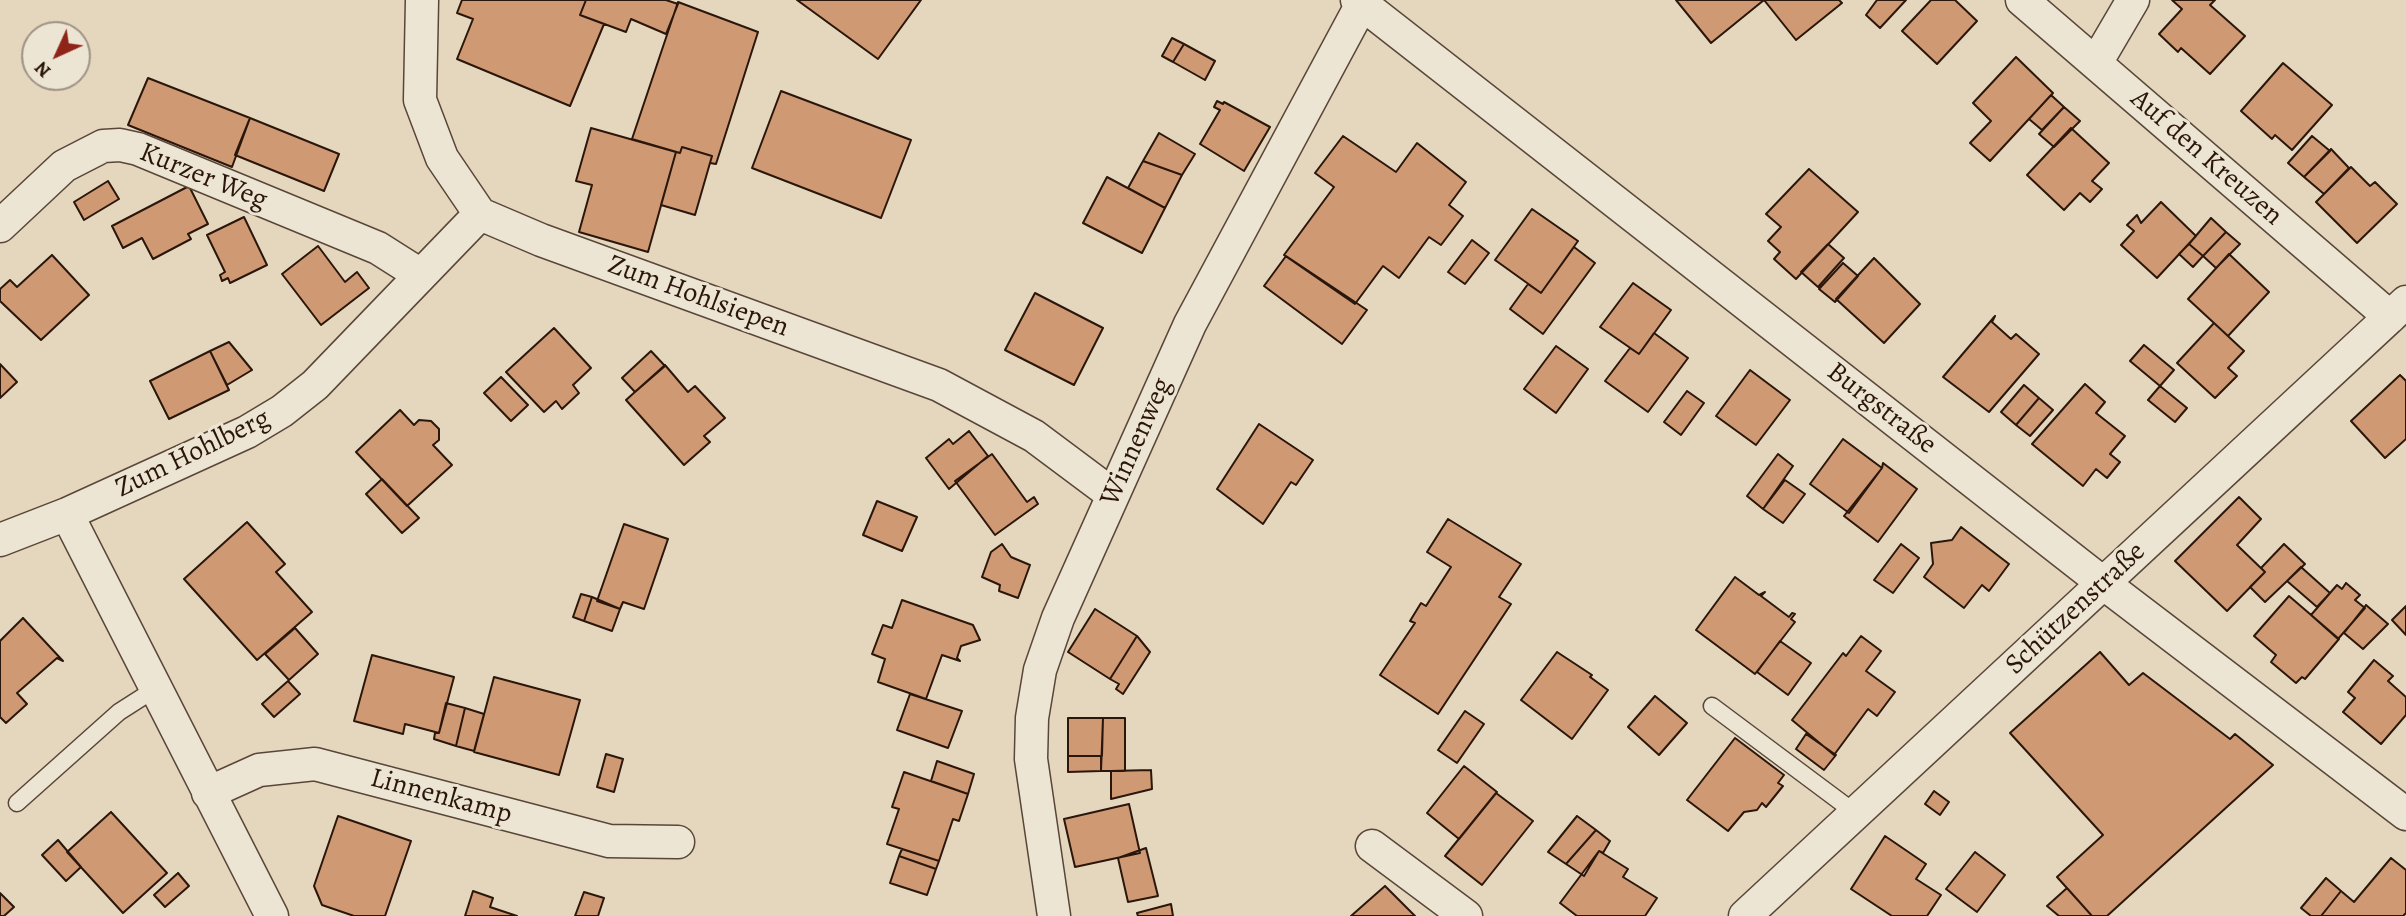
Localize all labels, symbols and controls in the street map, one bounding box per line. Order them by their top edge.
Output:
north arrow [21,21,91,91]
text: N [28,55,57,84]
street label: Auf den Kreuzen [2123,83,2289,233]
street label: Kurzer Weg [134,136,272,218]
street label: Zum Hohlsiepen [603,249,793,345]
street label: Burgstraße [1820,356,1942,462]
street label: Winnenweg [1094,373,1180,511]
street label: Zum Hohlberg [110,402,276,506]
street label: Schützenstraße [1999,536,2153,682]
street label: Linnenkamp [367,762,515,832]

